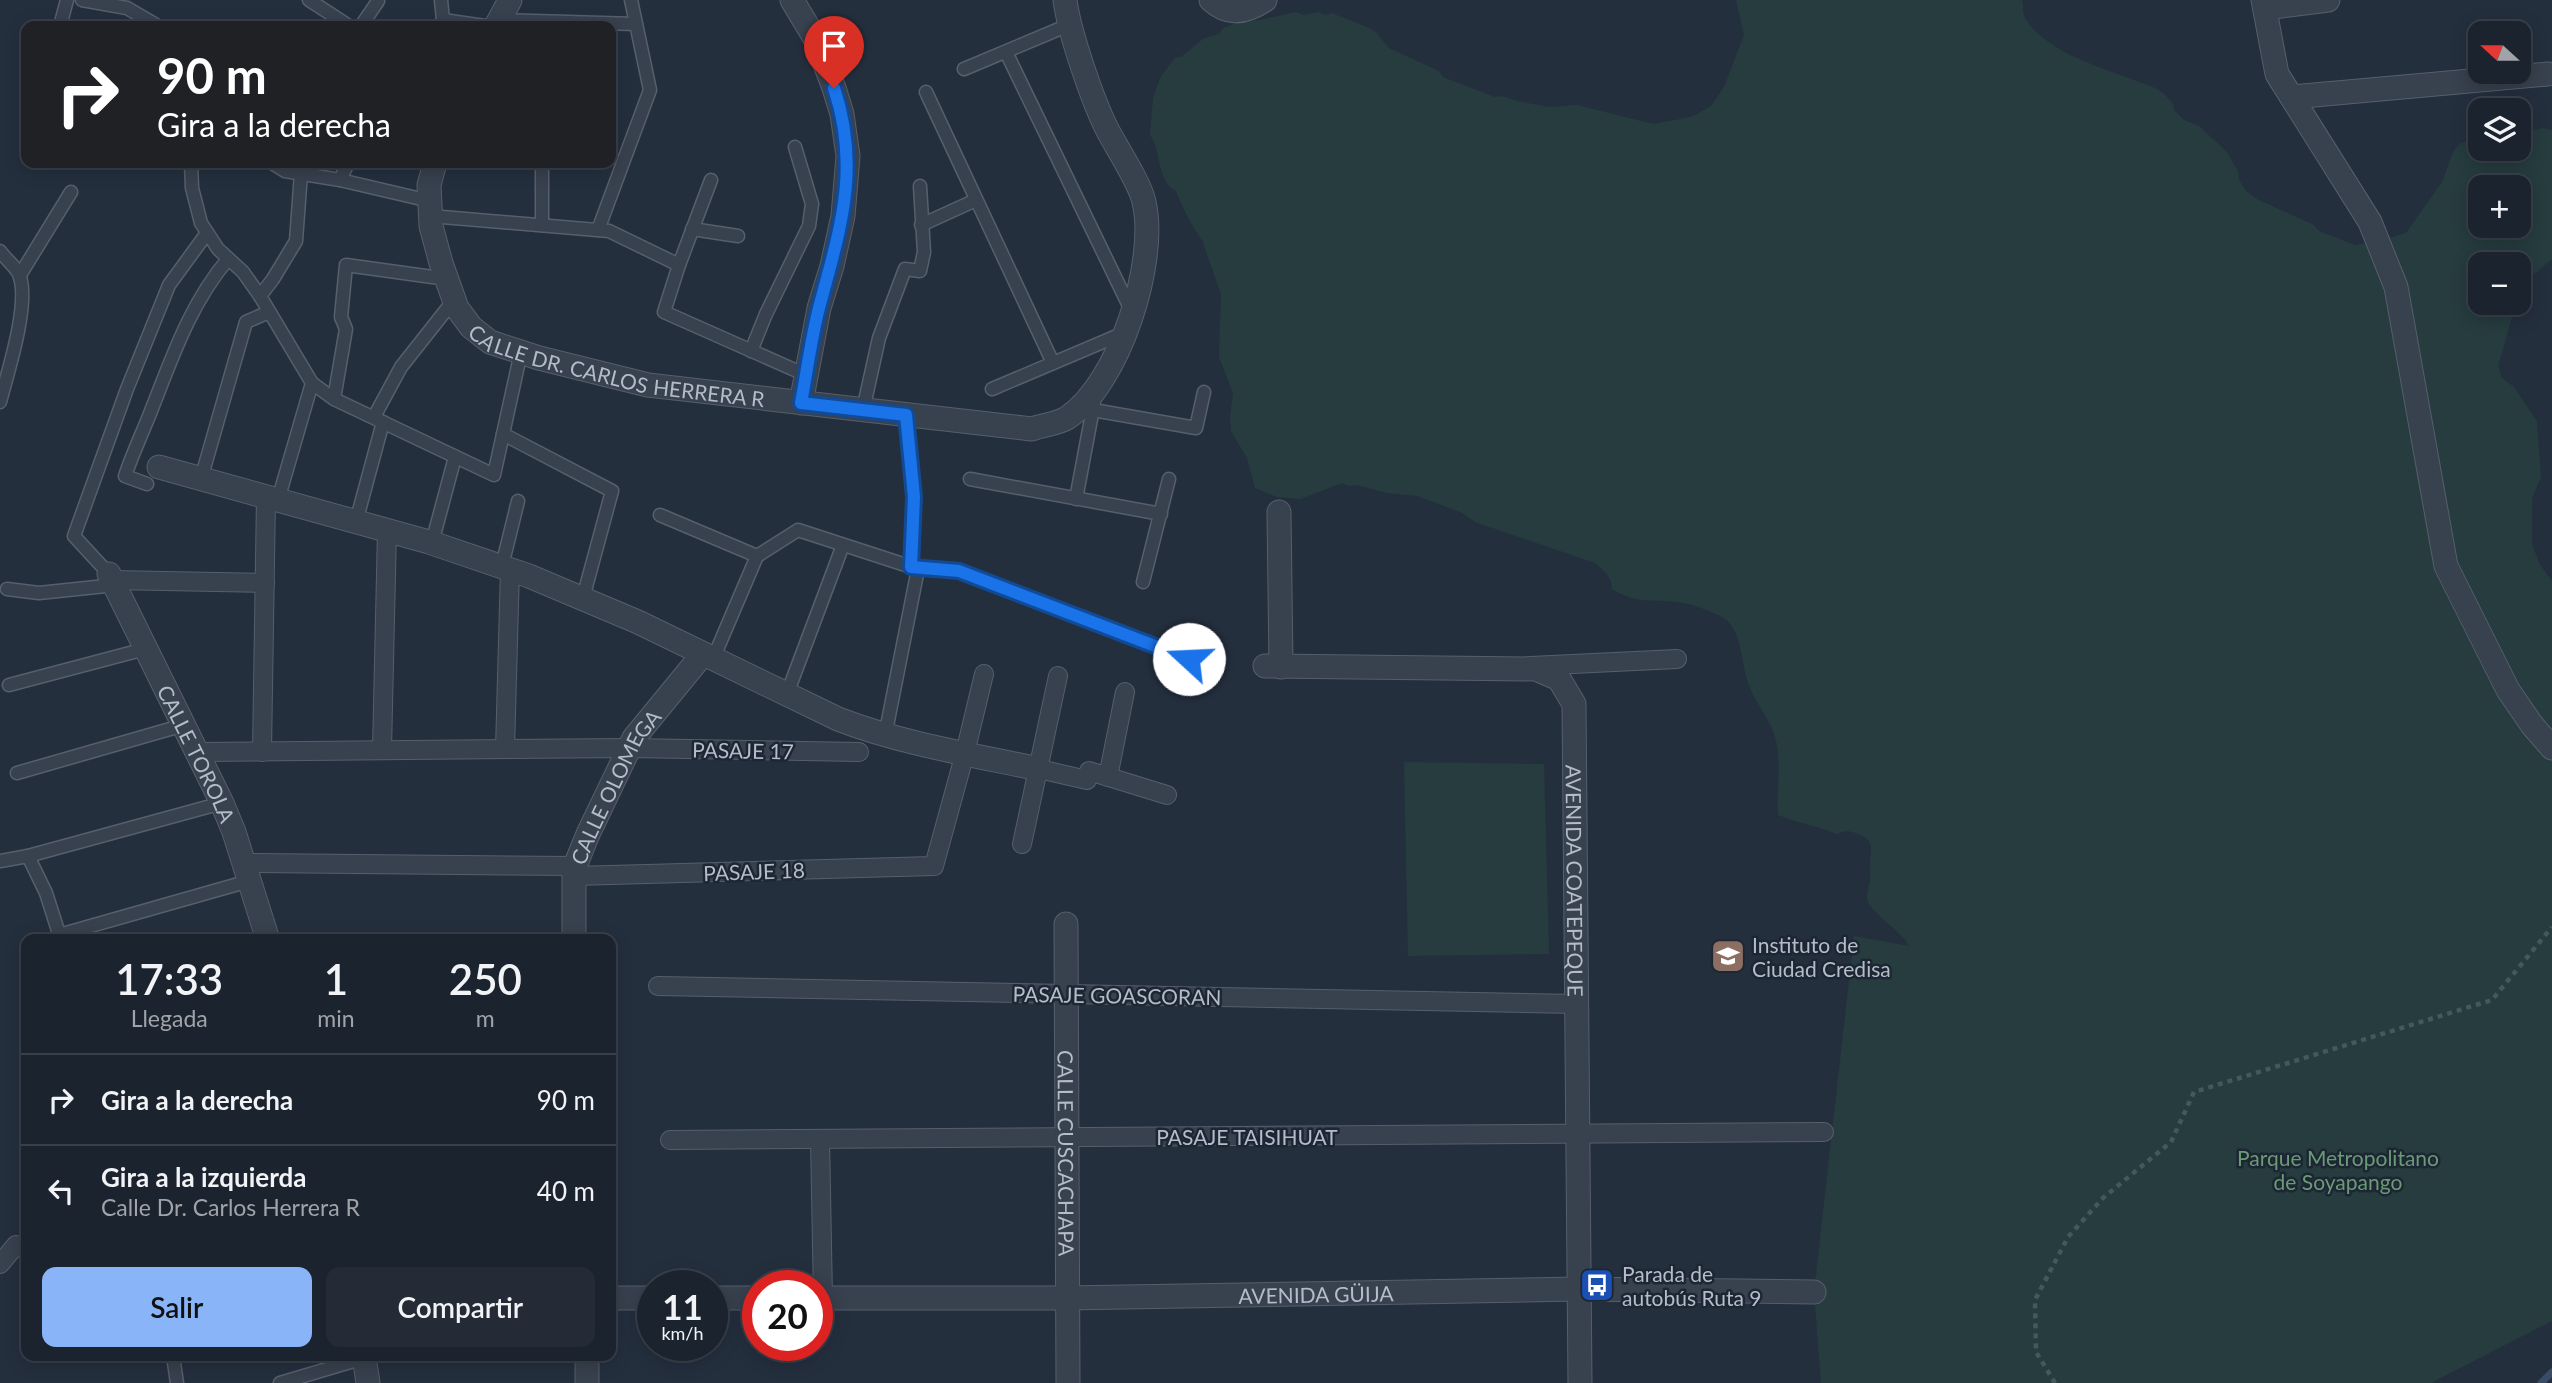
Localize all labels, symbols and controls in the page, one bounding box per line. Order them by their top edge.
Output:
pin [804,16,864,88]
north arrow [2468,21,2530,84]
map controls [2468,21,2531,315]
icon: arrive [815,27,853,65]
text: 90 m [157,46,267,104]
icon: right [42,49,133,140]
button: layers [2468,98,2531,161]
text: Gira a la derecha [157,105,391,144]
button: + [2468,175,2531,238]
button: − [2468,252,2531,315]
street label: CALLE DR. CARLOS HERRERA R [464,318,767,411]
position arrow [1152,622,1226,696]
street label: CALLE TOROLA [153,681,241,827]
street label: CALLE OLOMEGA [565,703,666,868]
street label: PASAJE 17 [692,737,794,763]
street label: AVENIDA COATEPEQUE [1562,765,1589,997]
street label: PASAJE 18 [703,857,805,885]
place label: Instituto de Ciudad Credisa [1752,932,1891,981]
school or university icon: Instituto de Ciudad Credisa [1709,937,1747,975]
text: 17:33 [115,954,223,1004]
text: 1 [324,954,348,1004]
text: 250 [449,954,522,1004]
street label: PASAJE GOASCORAN [1012,981,1222,1009]
text: Llegada [131,1004,208,1032]
text: min [317,1004,355,1032]
text: m [476,1004,495,1032]
street label: CALLE CUSCACHAPA [1054,1050,1080,1257]
icon: right [42,1081,80,1119]
text: Gira a la derecha [101,1084,293,1116]
text: 90 m [537,1084,595,1116]
street label: PASAJE TAISIHUAT [1156,1124,1338,1149]
park label: Parque Metropolitano de Soyapango [2237,1145,2439,1194]
text: Gira a la izquierda [101,1161,307,1193]
icon: left [42,1172,80,1210]
text: 40 m [537,1175,595,1207]
text: Calle Dr. Carlos Herrera R [101,1193,360,1221]
place label: Parada de autobús Ruta 9 [1622,1261,1761,1310]
bus stop icon: Parada de autobús Ruta 9 [1578,1266,1616,1304]
button: Salir [42,1267,312,1347]
button: Compartir [326,1267,595,1347]
speed limit sign: 20 [742,1270,833,1361]
street label: AVENIDA GÜIJA [1238,1280,1395,1307]
text: 11 [662,1285,703,1327]
text: km/h [661,1322,704,1344]

